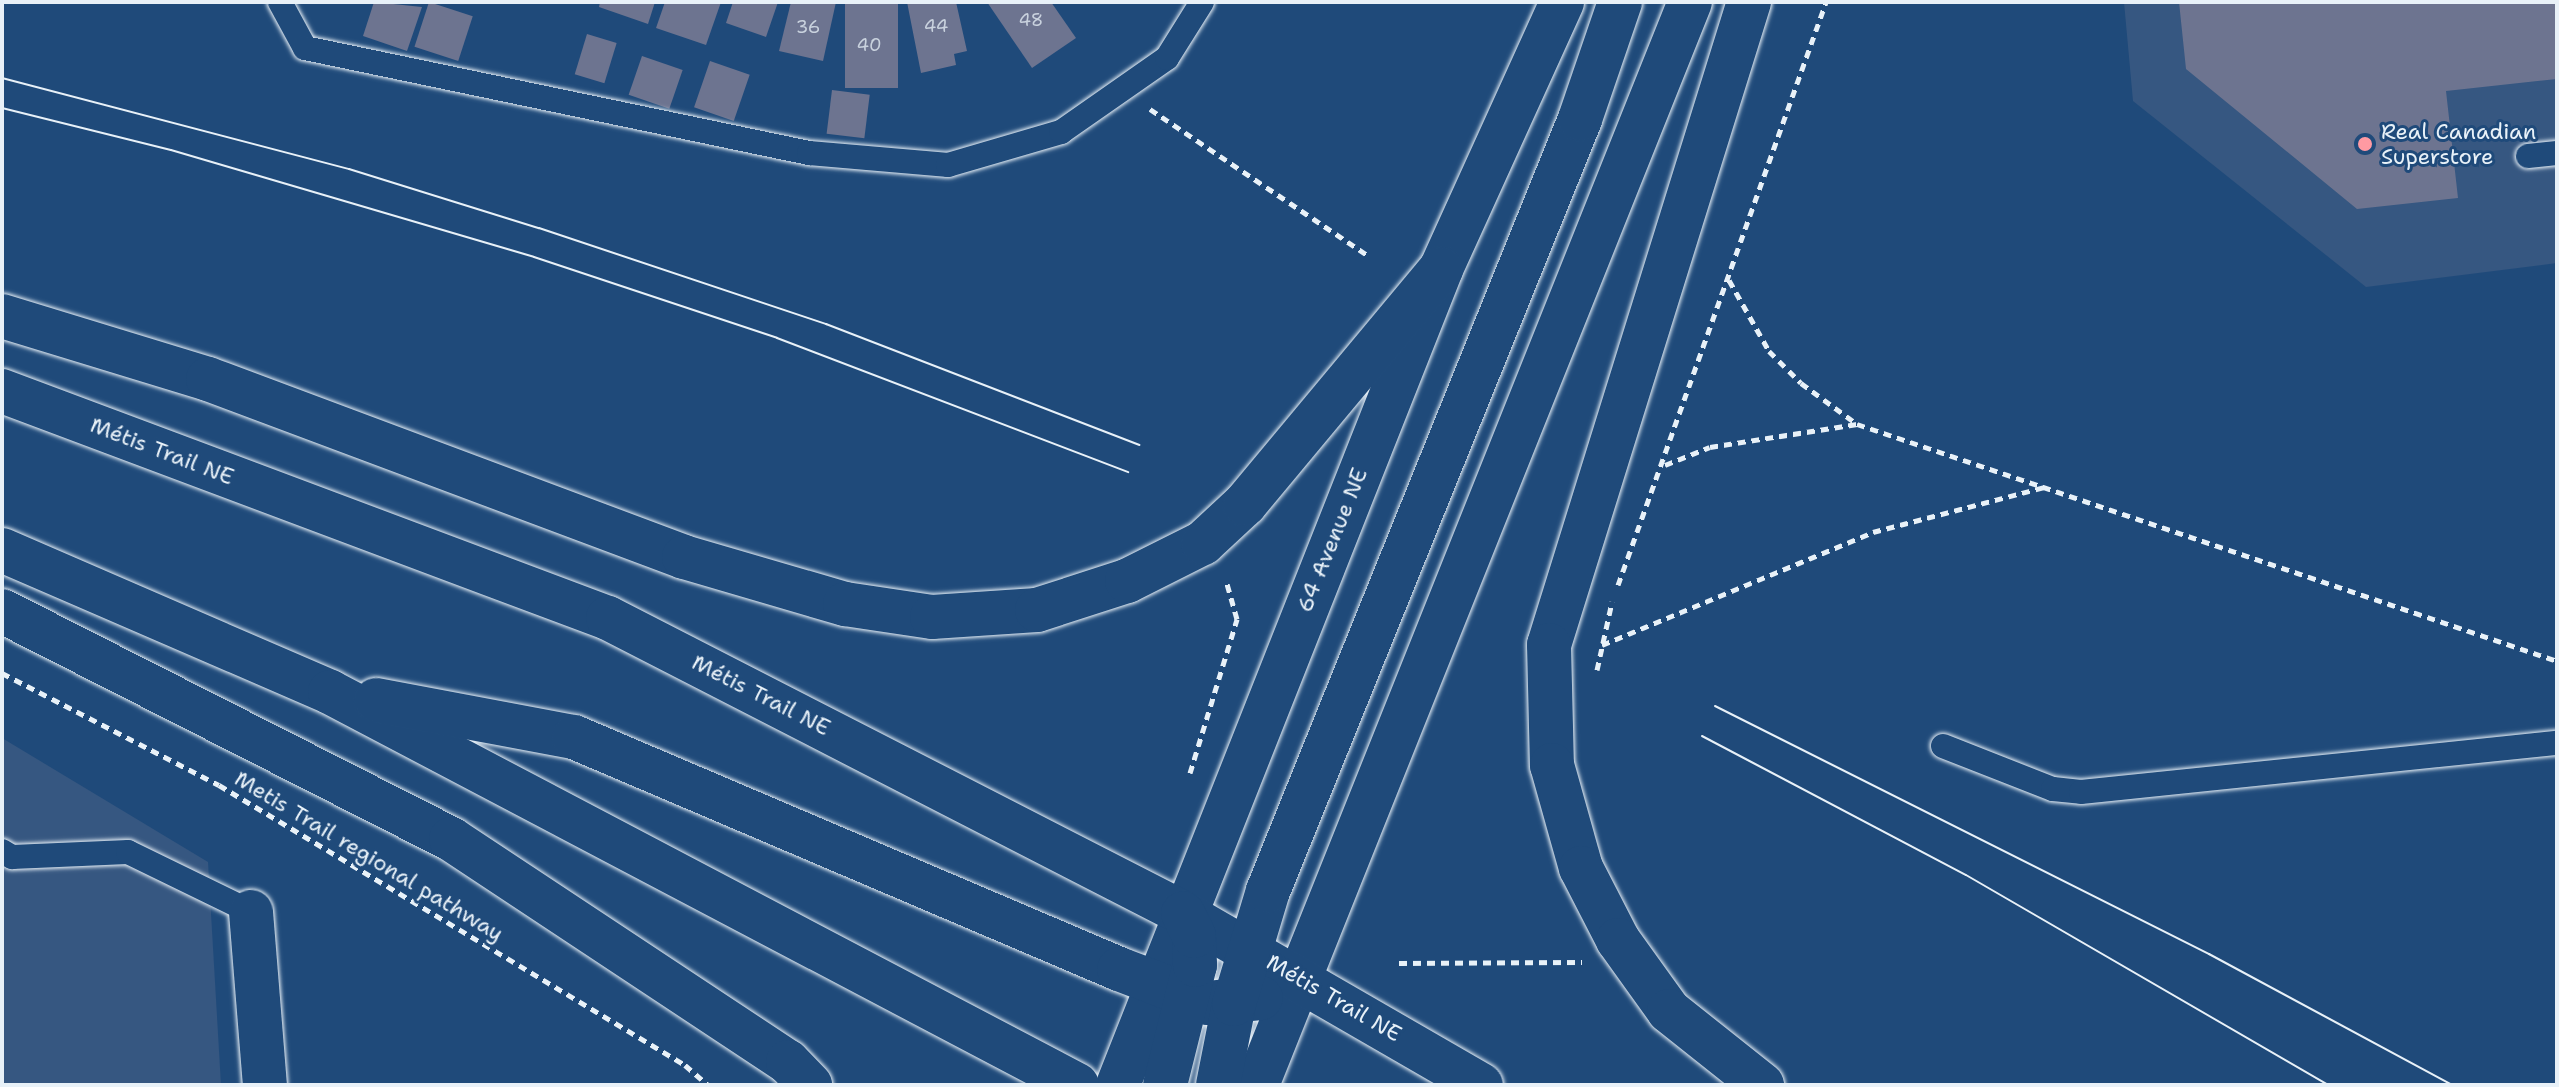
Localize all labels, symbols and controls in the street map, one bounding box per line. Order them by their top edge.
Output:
house number: 48 [1019,9,1043,31]
house number: 44 [924,15,948,37]
house number: 36 [796,16,820,38]
house number: 40 [856,34,882,56]
place label: Real Canadian Superstore [2381,118,2536,170]
marker: Real Canadian Superstore [2356,135,2374,153]
street label: Métis Trail NE [87,412,237,490]
street label: 64 Avenue NE [1291,464,1373,616]
street label: Métis Trail NE [688,649,834,741]
street label: Metis Trail regional pathway [230,765,508,947]
street label: Métis Trail NE [1262,949,1406,1047]

